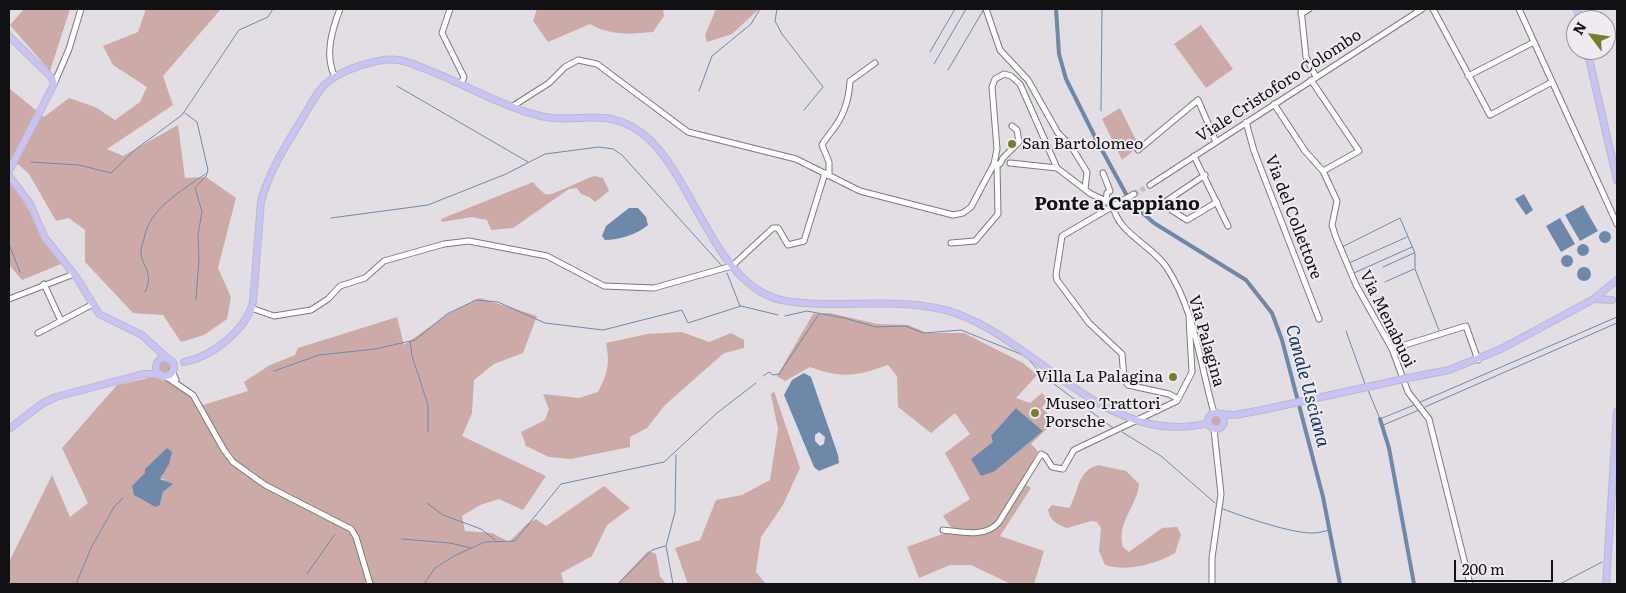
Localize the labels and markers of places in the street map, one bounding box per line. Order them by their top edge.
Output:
place label: San Bartolomeo [1022,134,1143,154]
marker: San Bartolomeo [1006,138,1018,150]
place label: Villa La Palagina [1036,367,1163,387]
marker: Villa La Palagina [1167,371,1179,383]
place label: Museo Trattori Porsche [1045,394,1161,432]
marker: Museo Trattori Porsche [1029,407,1041,419]

